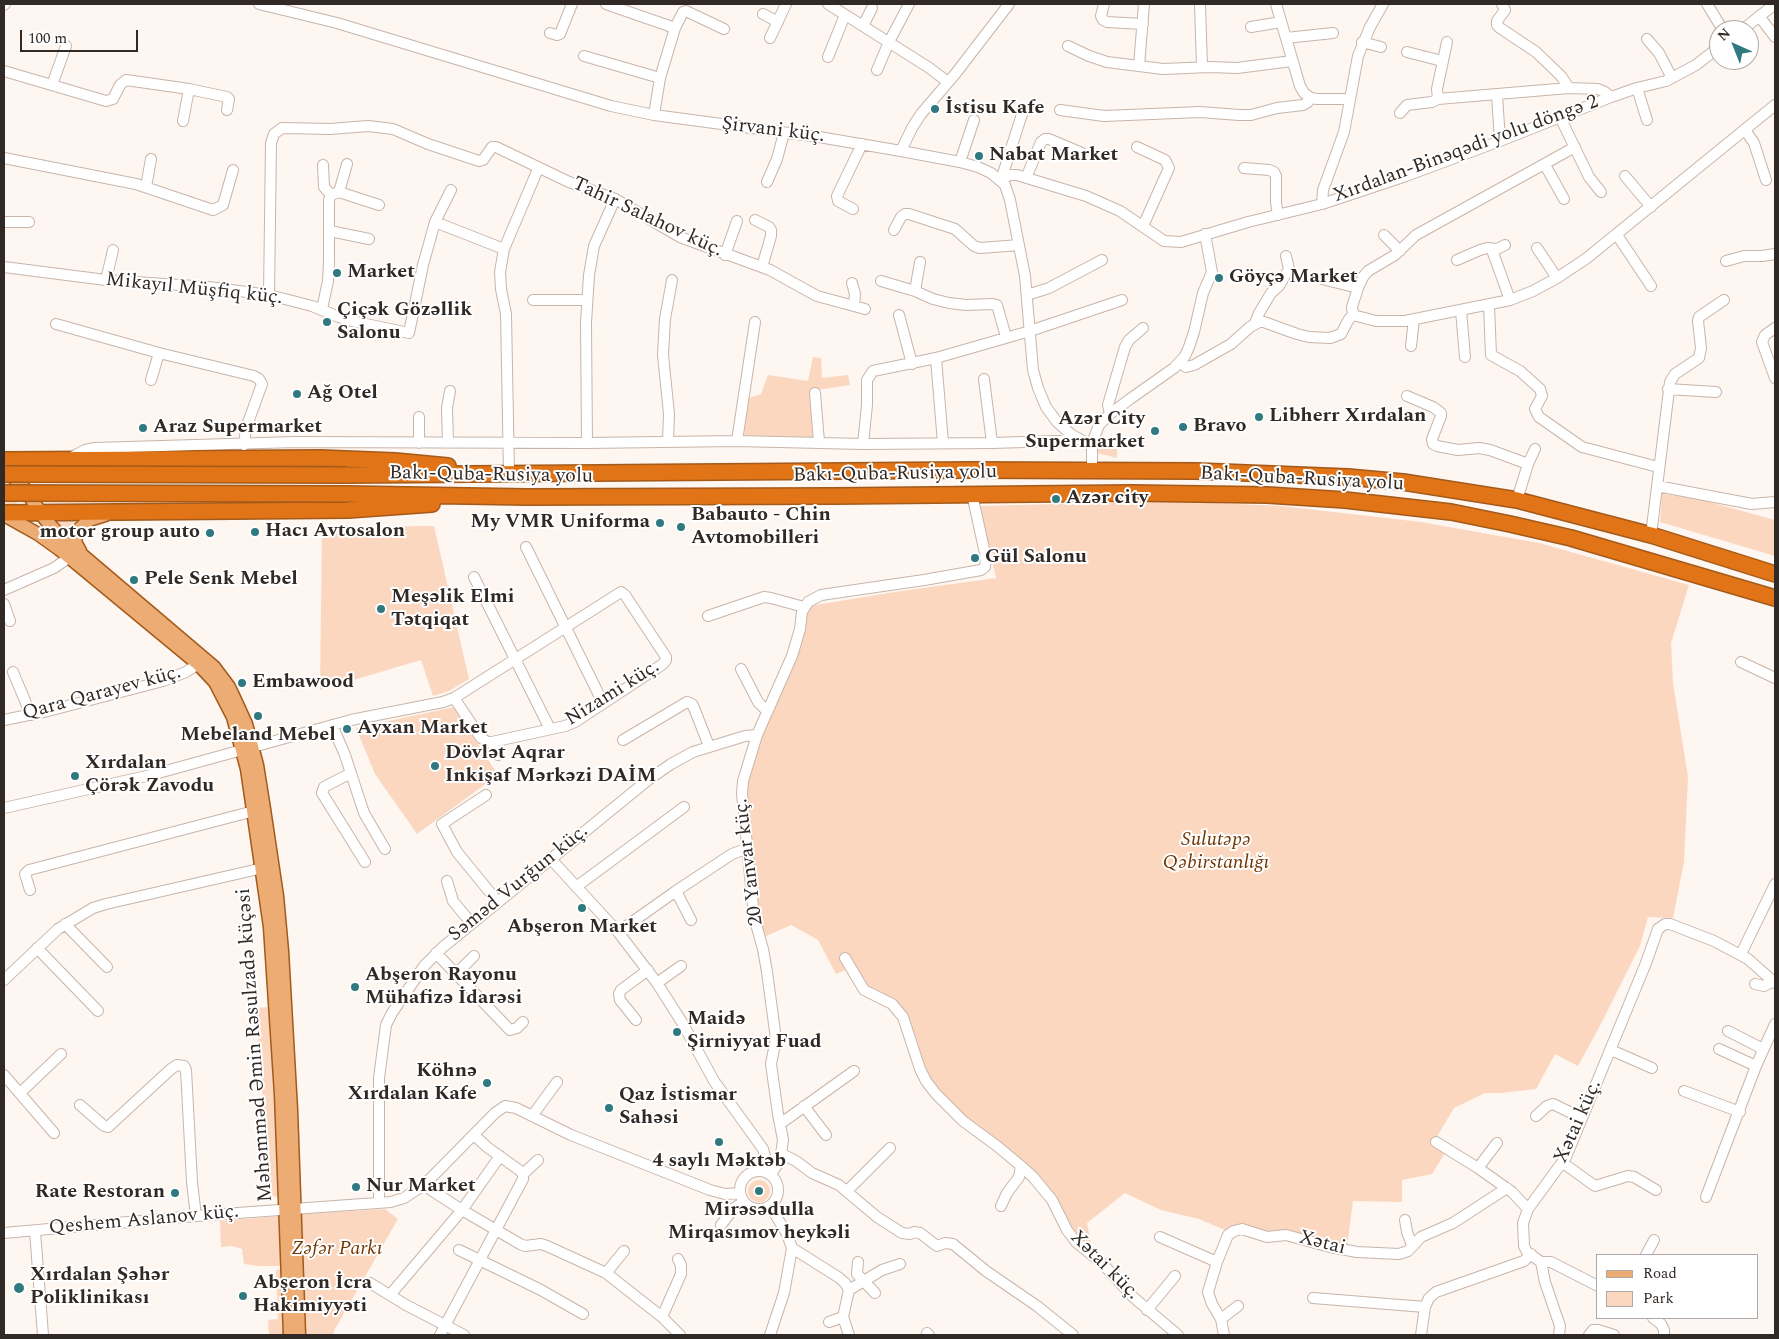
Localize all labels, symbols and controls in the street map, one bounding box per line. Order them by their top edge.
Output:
scale bar [22,20,140,52]
north arrow [1709,20,1759,70]
text: N [1713,23,1735,46]
text: 100 m [28,27,67,50]
street label: Xırdalan-Binəqədi yolu döngə 2 [1330,91,1602,209]
place label: İstisu Kafe [945,97,1044,121]
marker: İstisu Kafe [929,103,941,115]
street label: Şirvani küç. [720,113,826,149]
place label: Nabat Market [989,144,1118,168]
marker: Nabat Market [973,150,985,162]
street label: Tahir Salahov küç. [568,173,726,263]
place label: Market [347,261,415,285]
place label: Göyçə Market [1229,266,1358,290]
marker: Market [331,267,343,279]
street label: Mikayıl Müşfiq küç. [104,269,284,311]
marker: Göyçə Market [1213,272,1225,284]
place label: Çiçək Gözəllik Salonu [337,299,472,346]
marker: Çiçək Gözəllik Salonu [321,316,333,328]
place label: Ağ Otel [307,382,378,406]
marker: Ağ Otel [291,388,303,400]
place label: Libherr Xırdalan [1269,405,1426,429]
place label: Azər City Supermarket [1025,408,1145,455]
marker: Libherr Xırdalan [1253,411,1265,423]
place label: Bravo [1193,415,1246,439]
place label: Araz Supermarket [153,416,322,440]
marker: Bravo [1177,421,1189,433]
marker: Araz Supermarket [137,422,149,434]
marker: Azər City Supermarket [1149,425,1161,437]
street label: Bakı-Quba-Rusiya yolu [793,461,997,489]
street label: Bakı-Quba-Rusiya yolu [389,462,593,490]
street label: Bakı-Quba-Rusiya yolu [1199,463,1405,497]
place label: Azər city [1066,487,1148,511]
marker: Azər city [1050,493,1062,505]
place label: Babauto - Chin Avtomobilleri [691,504,831,551]
place label: My VMR Uniforma [470,511,650,535]
marker: My VMR Uniforma [654,517,666,529]
place label: Hacı Avtosalon [265,520,405,544]
place label: motor group auto [40,521,200,545]
marker: Babauto - Chin Avtomobilleri [675,521,687,533]
marker: Hacı Avtosalon [249,526,261,538]
marker: motor group auto [204,527,216,539]
place label: Gül Salonu [985,546,1087,570]
marker: Gül Salonu [969,552,981,564]
place label: Pele Senk Mebel [144,568,298,592]
marker: Pele Senk Mebel [128,574,140,586]
place label: Meşəlik Elmi Tətqiqat [391,586,514,633]
marker: Meşəlik Elmi Tətqiqat [375,603,387,615]
street label: Nizami küç. [561,656,665,732]
street label: Qara Qarayev küç. [20,661,184,727]
place label: Embawood [252,671,354,695]
marker: Embawood [236,677,248,689]
marker: Mebeland Mebel [252,710,264,722]
place label: Ayxan Market [357,717,488,741]
marker: Ayxan Market [341,723,353,735]
place label: Mebeland Mebel [180,724,336,748]
place label: Dövlət Aqrar Inkişaf Mərkəzi DAİM [445,742,656,789]
place label: Xırdalan Çörək Zavodu [85,752,214,799]
marker: Dövlət Aqrar Inkişaf Mərkəzi DAİM [429,760,441,772]
marker: Xırdalan Çörək Zavodu [69,770,81,782]
street label: 20 Yanvar küç. [730,797,770,927]
street label: Səməd Vurğun küç. [444,820,594,948]
park label: Sulutəpə Qəbirstanlığı [1163,829,1269,876]
street label: Məhəmməd Əmin Rəsulzadə küçəsi [233,887,279,1203]
marker: Abşeron Market [576,902,588,914]
place label: Abşeron Market [507,916,657,940]
place label: Abşeron Rayonu Mühafizə İdarəsi [365,964,522,1011]
marker: Abşeron Rayonu Mühafizə İdarəsi [349,981,361,993]
place label: Maidə Şirniyyat Fuad [687,1008,822,1055]
marker: Maidə Şirniyyat Fuad [671,1026,683,1038]
place label: Köhnə Xırdalan Kafe [348,1060,477,1107]
marker: Köhnə Xırdalan Kafe [481,1077,493,1089]
street label: Xətai küç. [1550,1077,1608,1167]
place label: Qaz İstismar Sahəsi [619,1084,737,1131]
marker: Qaz İstismar Sahəsi [603,1102,615,1114]
marker: 4 saylı Məktəb [713,1136,725,1148]
place label: 4 saylı Məktəb [652,1150,786,1174]
place label: Nur Market [366,1175,476,1199]
place label: Rate Restoran [35,1181,165,1205]
marker: Nur Market [350,1181,362,1193]
marker: Mirəsədulla Mirqasımov heykəli [753,1185,765,1197]
marker: Rate Restoran [169,1187,181,1199]
place label: Mirəsədulla Mirqasımov heykəli [668,1199,850,1246]
street label: Qeshem Aslanov küç. [48,1201,240,1241]
street label: Xətai küç. [1064,1226,1144,1306]
street label: Xətai [1296,1227,1348,1261]
park label: Zəfər Parkı [292,1238,382,1262]
legend [1596,1254,1759,1319]
text: Road [1643,1262,1677,1285]
place label: Xırdalan Şəhər Poliklinikası [30,1264,169,1311]
place label: Abşeron İcra Hakimiyyəti [253,1272,372,1319]
marker: Xırdalan Şəhər Poliklinikası [12,1281,26,1295]
text: Park [1643,1287,1674,1310]
marker: Abşeron İcra Hakimiyyəti [237,1290,249,1302]

